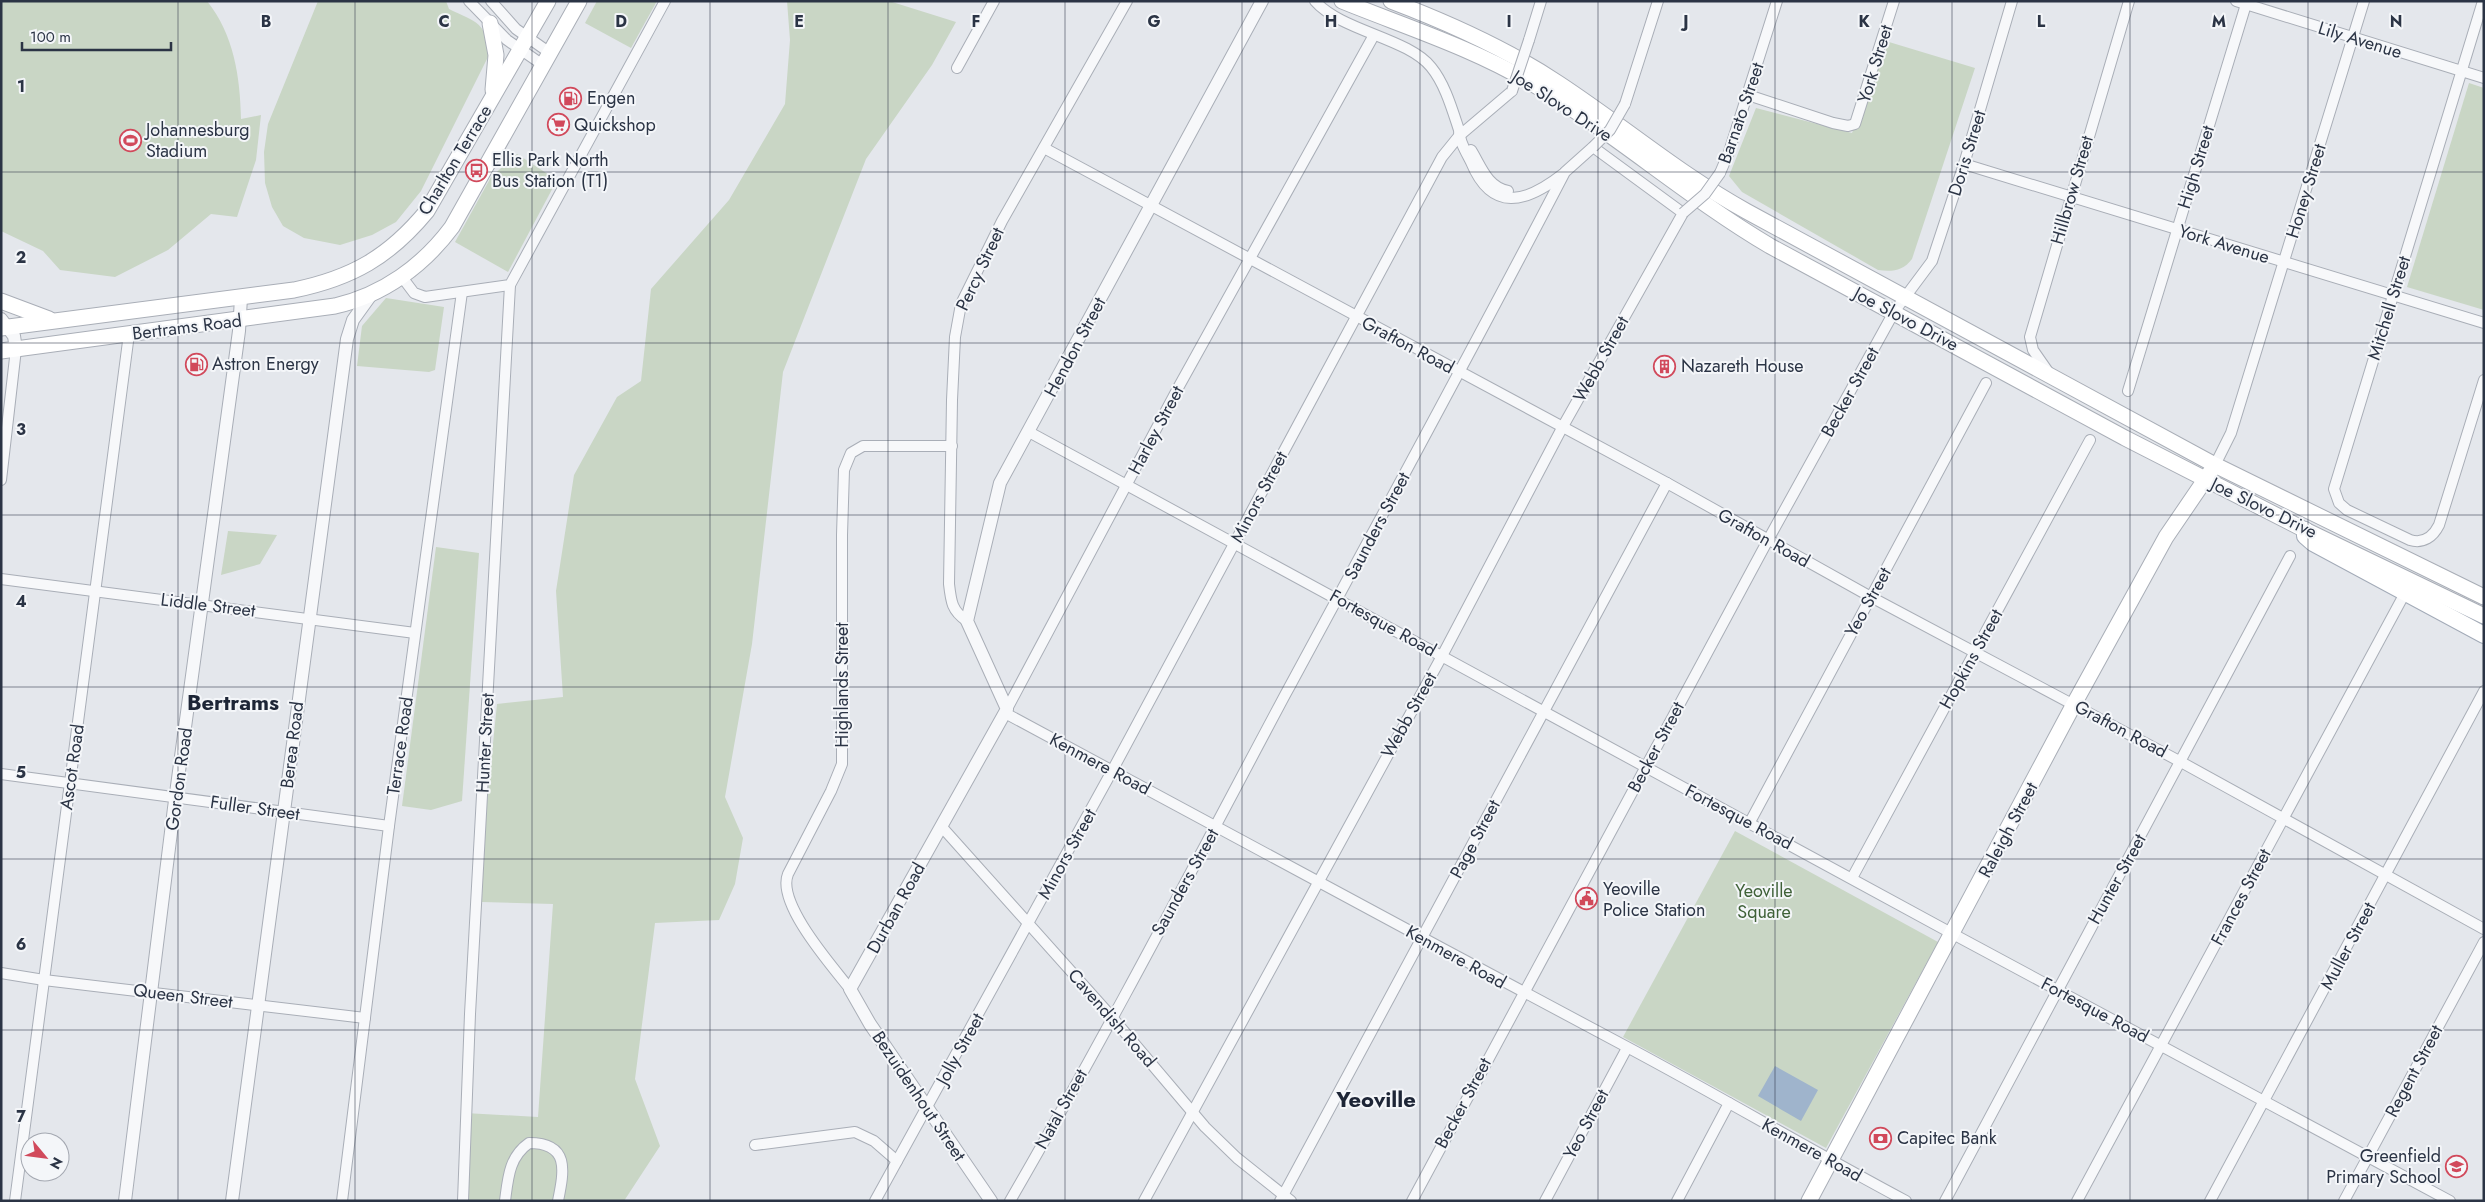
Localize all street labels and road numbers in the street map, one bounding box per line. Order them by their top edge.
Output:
street label: Lily Avenue [2315,15,2405,65]
street label: York Street [1851,21,1899,106]
street label: Barnato Street [1712,58,1771,167]
street label: Joe Slovo Drive [1505,63,1617,148]
street label: Charlton Terrace [412,100,498,220]
street label: Doris Street [1942,106,1993,199]
street label: High Street [2171,122,2221,212]
street label: Hillbrow Street [2044,132,2100,247]
street label: Honey Street [2279,140,2333,241]
street label: York Avenue [2175,218,2273,270]
street label: Percy Street [949,222,1011,315]
street label: Mitchell Street [2361,252,2417,363]
street label: Joe Slovo Drive [1847,280,1963,358]
street label: Hendon Street [1038,292,1112,401]
street label: Bertrams Road [131,307,243,347]
street label: Grafton Road [1357,310,1459,380]
street label: Webb Street [1567,311,1636,407]
street label: Becker Street [1815,342,1886,442]
street label: Harley Street [1122,380,1191,479]
street label: Minors Street [1224,446,1294,547]
street label: Saunders Street [1338,467,1417,585]
street label: Joe Slovo Drive [2205,470,2322,545]
street label: Grafton Road [1713,502,1815,574]
street label: Yeo Street [1838,562,1898,641]
street label: Fortesque Road [1325,583,1441,663]
street label: Liddle Street [159,586,257,624]
street label: Hopkins Street [1933,604,2010,714]
street label: Highlands Street [829,622,855,748]
street label: Webb Street [1375,667,1444,763]
street label: Hunter Street [469,692,501,794]
street label: Grafton Road [2070,694,2172,764]
street label: Terrace Road [380,695,420,797]
street label: Becker Street [1621,696,1691,797]
street label: Berea Road [274,700,310,790]
street label: Ascot Road [53,723,91,811]
street label: Gordon Road [159,726,199,832]
street label: Kenmere Road [1045,726,1155,802]
street label: Raleigh Street [1972,777,2044,882]
street label: Fortesque Road [1681,778,1797,856]
street label: Fuller Street [209,789,302,827]
street label: Page Street [1443,794,1507,883]
street label: Minors Street [1031,803,1103,904]
street label: Saunders Street [1145,823,1225,940]
street label: Hunter Street [2081,828,2153,929]
street label: Frances Street [2205,843,2278,950]
street label: Durban Road [860,858,932,958]
street label: Muller Street [2314,897,2382,995]
street label: Kenmere Road [1401,919,1511,995]
street label: Cavendish Road [1062,963,1162,1073]
street label: Fortesque Road [2037,971,2153,1049]
street label: Queen Street [132,977,235,1015]
street label: Jolly Street [929,1008,991,1091]
street label: Regent Street [2379,1020,2450,1122]
street label: Bezuidenhout Street [866,1026,973,1167]
street label: Becker Street [1428,1052,1498,1153]
street label: Natal Street [1028,1064,1094,1154]
street label: Yeo Street [1557,1084,1616,1164]
street label: Kenmere Road [1757,1112,1867,1188]

